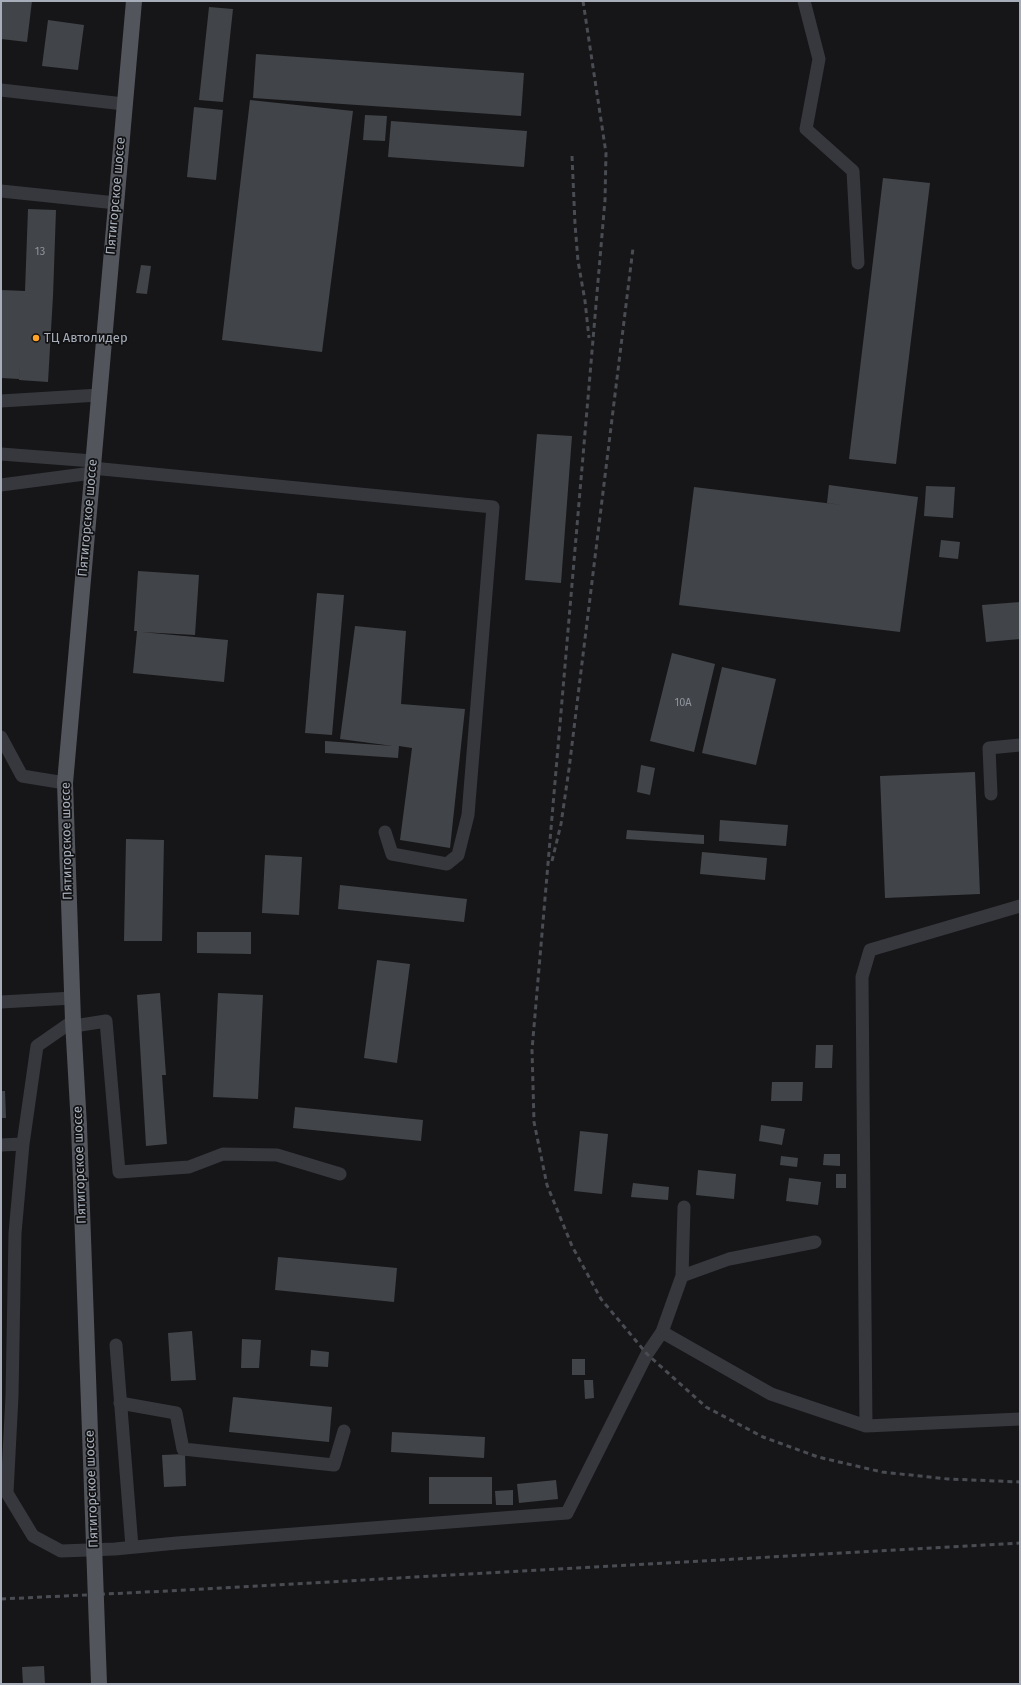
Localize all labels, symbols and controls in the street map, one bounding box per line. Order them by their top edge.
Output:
street label: Пятигорское шоссе [103,137,129,255]
house number: 13 [35,245,45,259]
place label: ТЦ Автолидер [44,330,128,346]
marker: ТЦ Автолидер [31,333,41,343]
street label: Пятигорское шоссе [75,459,101,577]
house number: 10А [674,696,692,710]
street label: Пятигорское шоссе [58,782,76,900]
street label: Пятигорское шоссе [70,1106,90,1224]
street label: Пятигорское шоссе [82,1430,102,1548]

